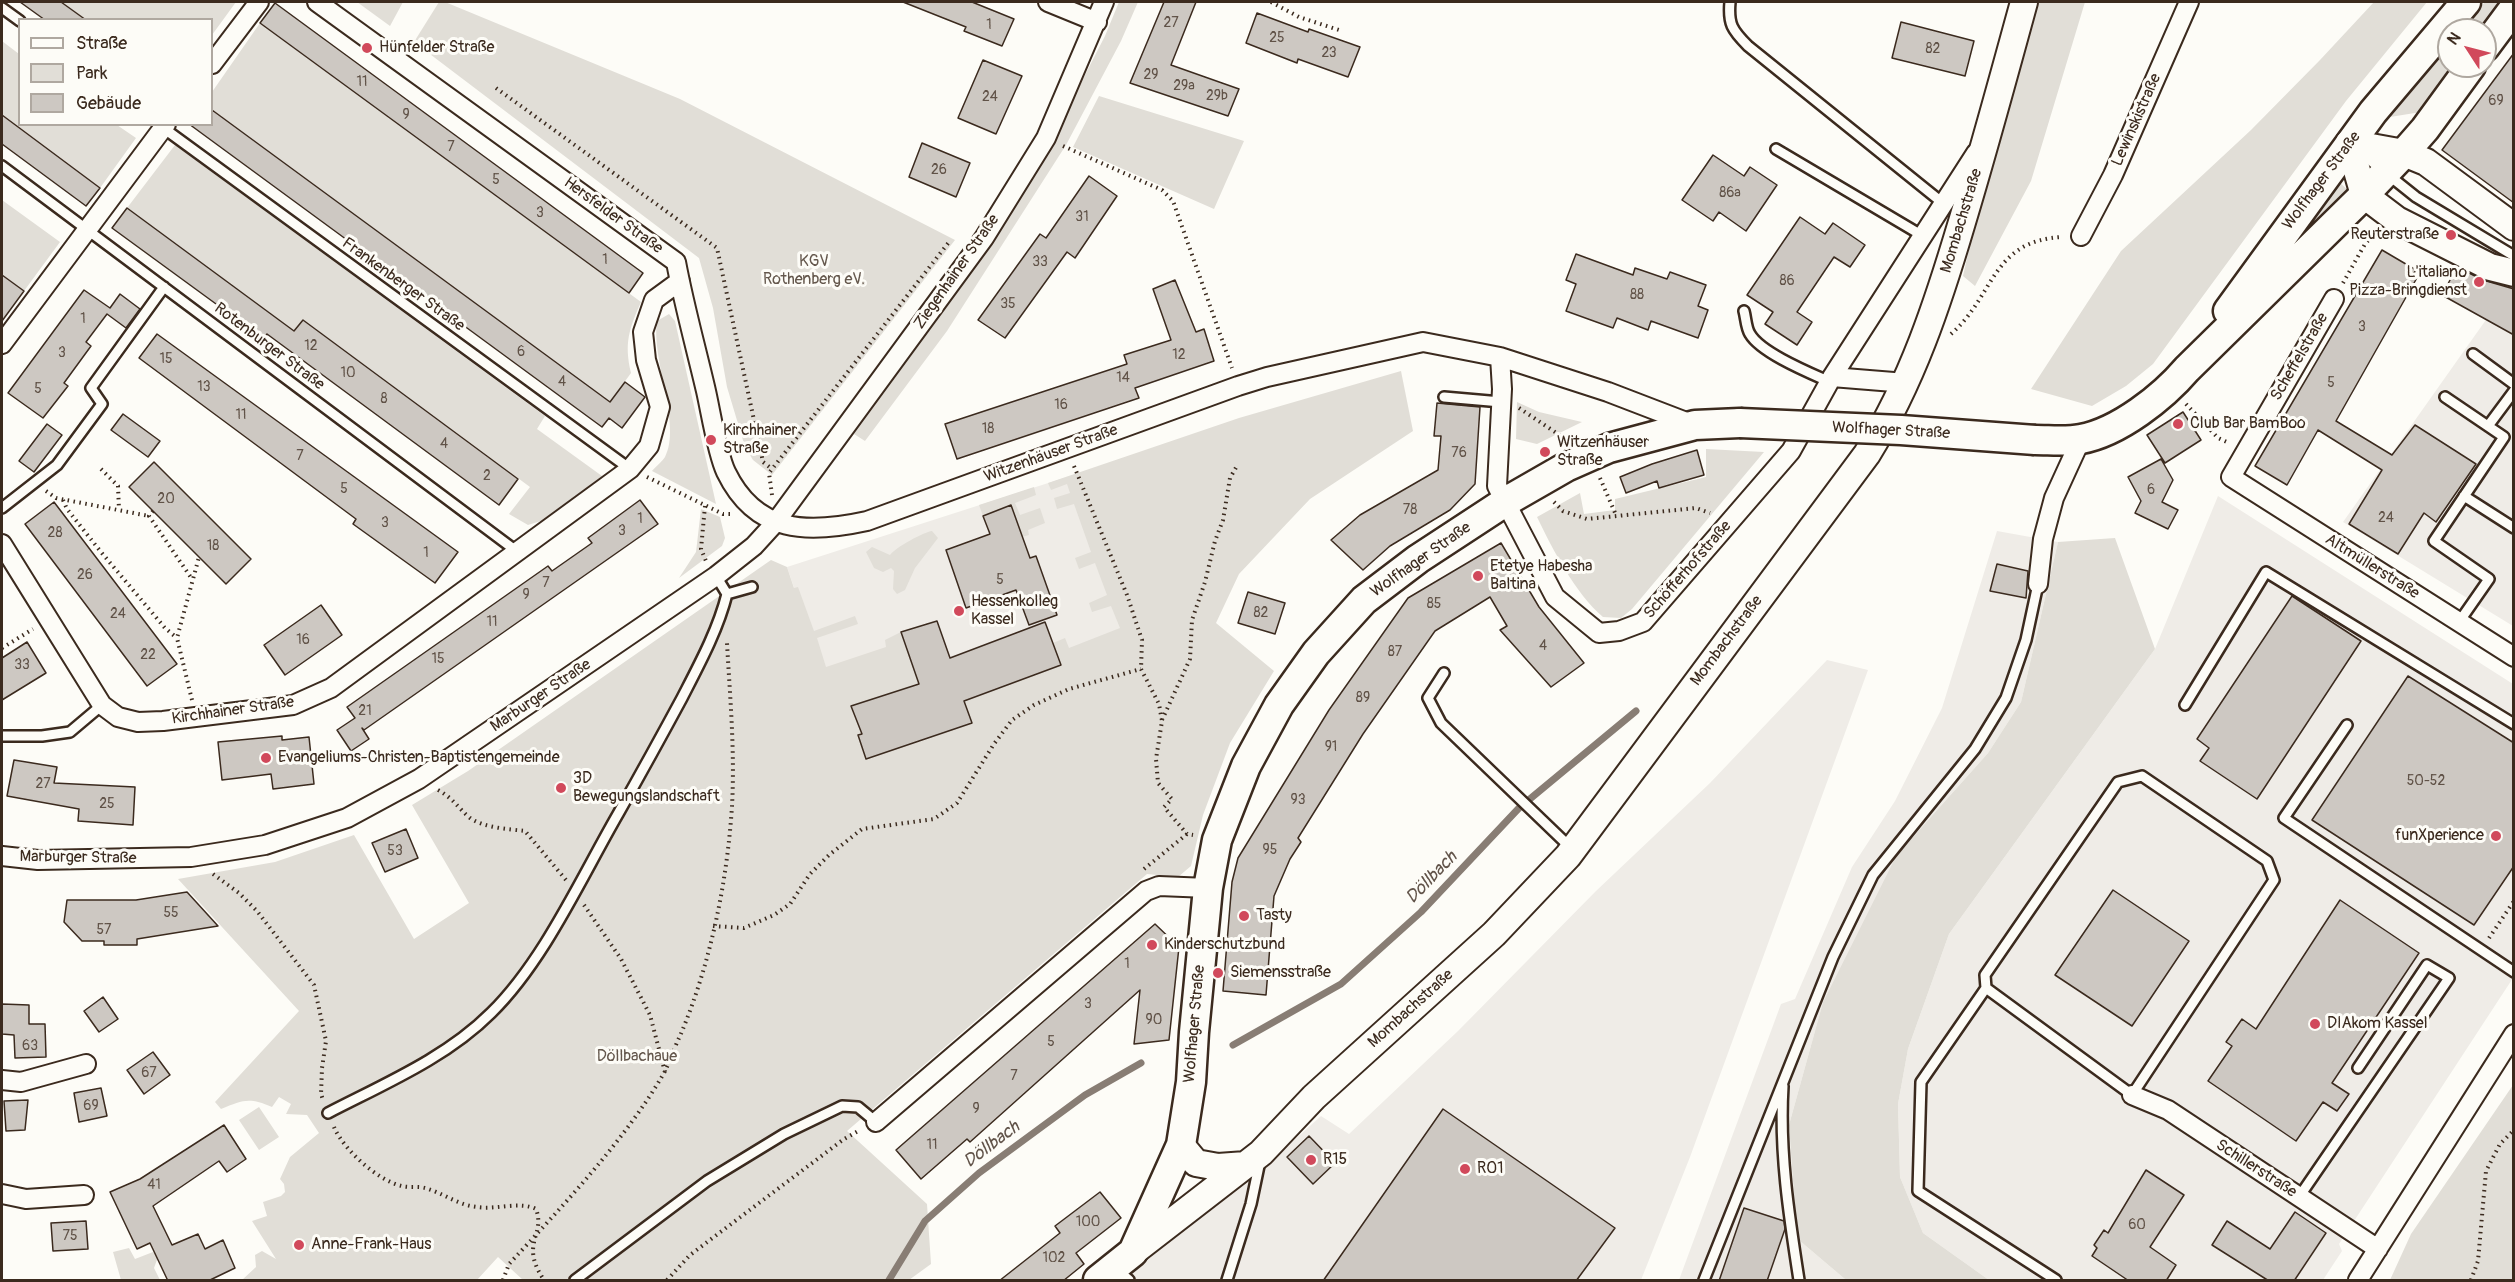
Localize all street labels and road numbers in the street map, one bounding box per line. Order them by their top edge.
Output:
street label: Lewinskistraße [2108,71,2166,169]
street label: Wolfhager Straße [2279,128,2365,234]
street label: Mombachstraße [1937,166,1987,276]
street label: Hersfelder Straße [560,174,666,258]
street label: Ziegenhainer Straße [910,211,1004,333]
street label: Frankenberger Straße [338,234,468,336]
street label: Rotenburger Straße [210,299,328,395]
street label: Scheffelstraße [2267,310,2333,404]
street label: Wolfhager Straße [1831,418,1951,444]
street label: Witzenhäuser Straße [982,421,1120,487]
street label: Schöfferhofstraße [1640,517,1736,623]
street label: Wolfhager Straße [1367,518,1475,602]
street label: Altmüllerstraße [2321,530,2423,604]
street label: Mombachstraße [1687,592,1767,690]
street label: Marburger Straße [487,655,595,737]
street label: Kirchhainer Straße [171,693,295,729]
street label: Marburger Straße [19,847,137,869]
street label: Wolfhager Straße [1180,964,1210,1084]
street label: Mombachstraße [1364,966,1458,1052]
street label: Schillerstraße [2212,1136,2300,1202]

